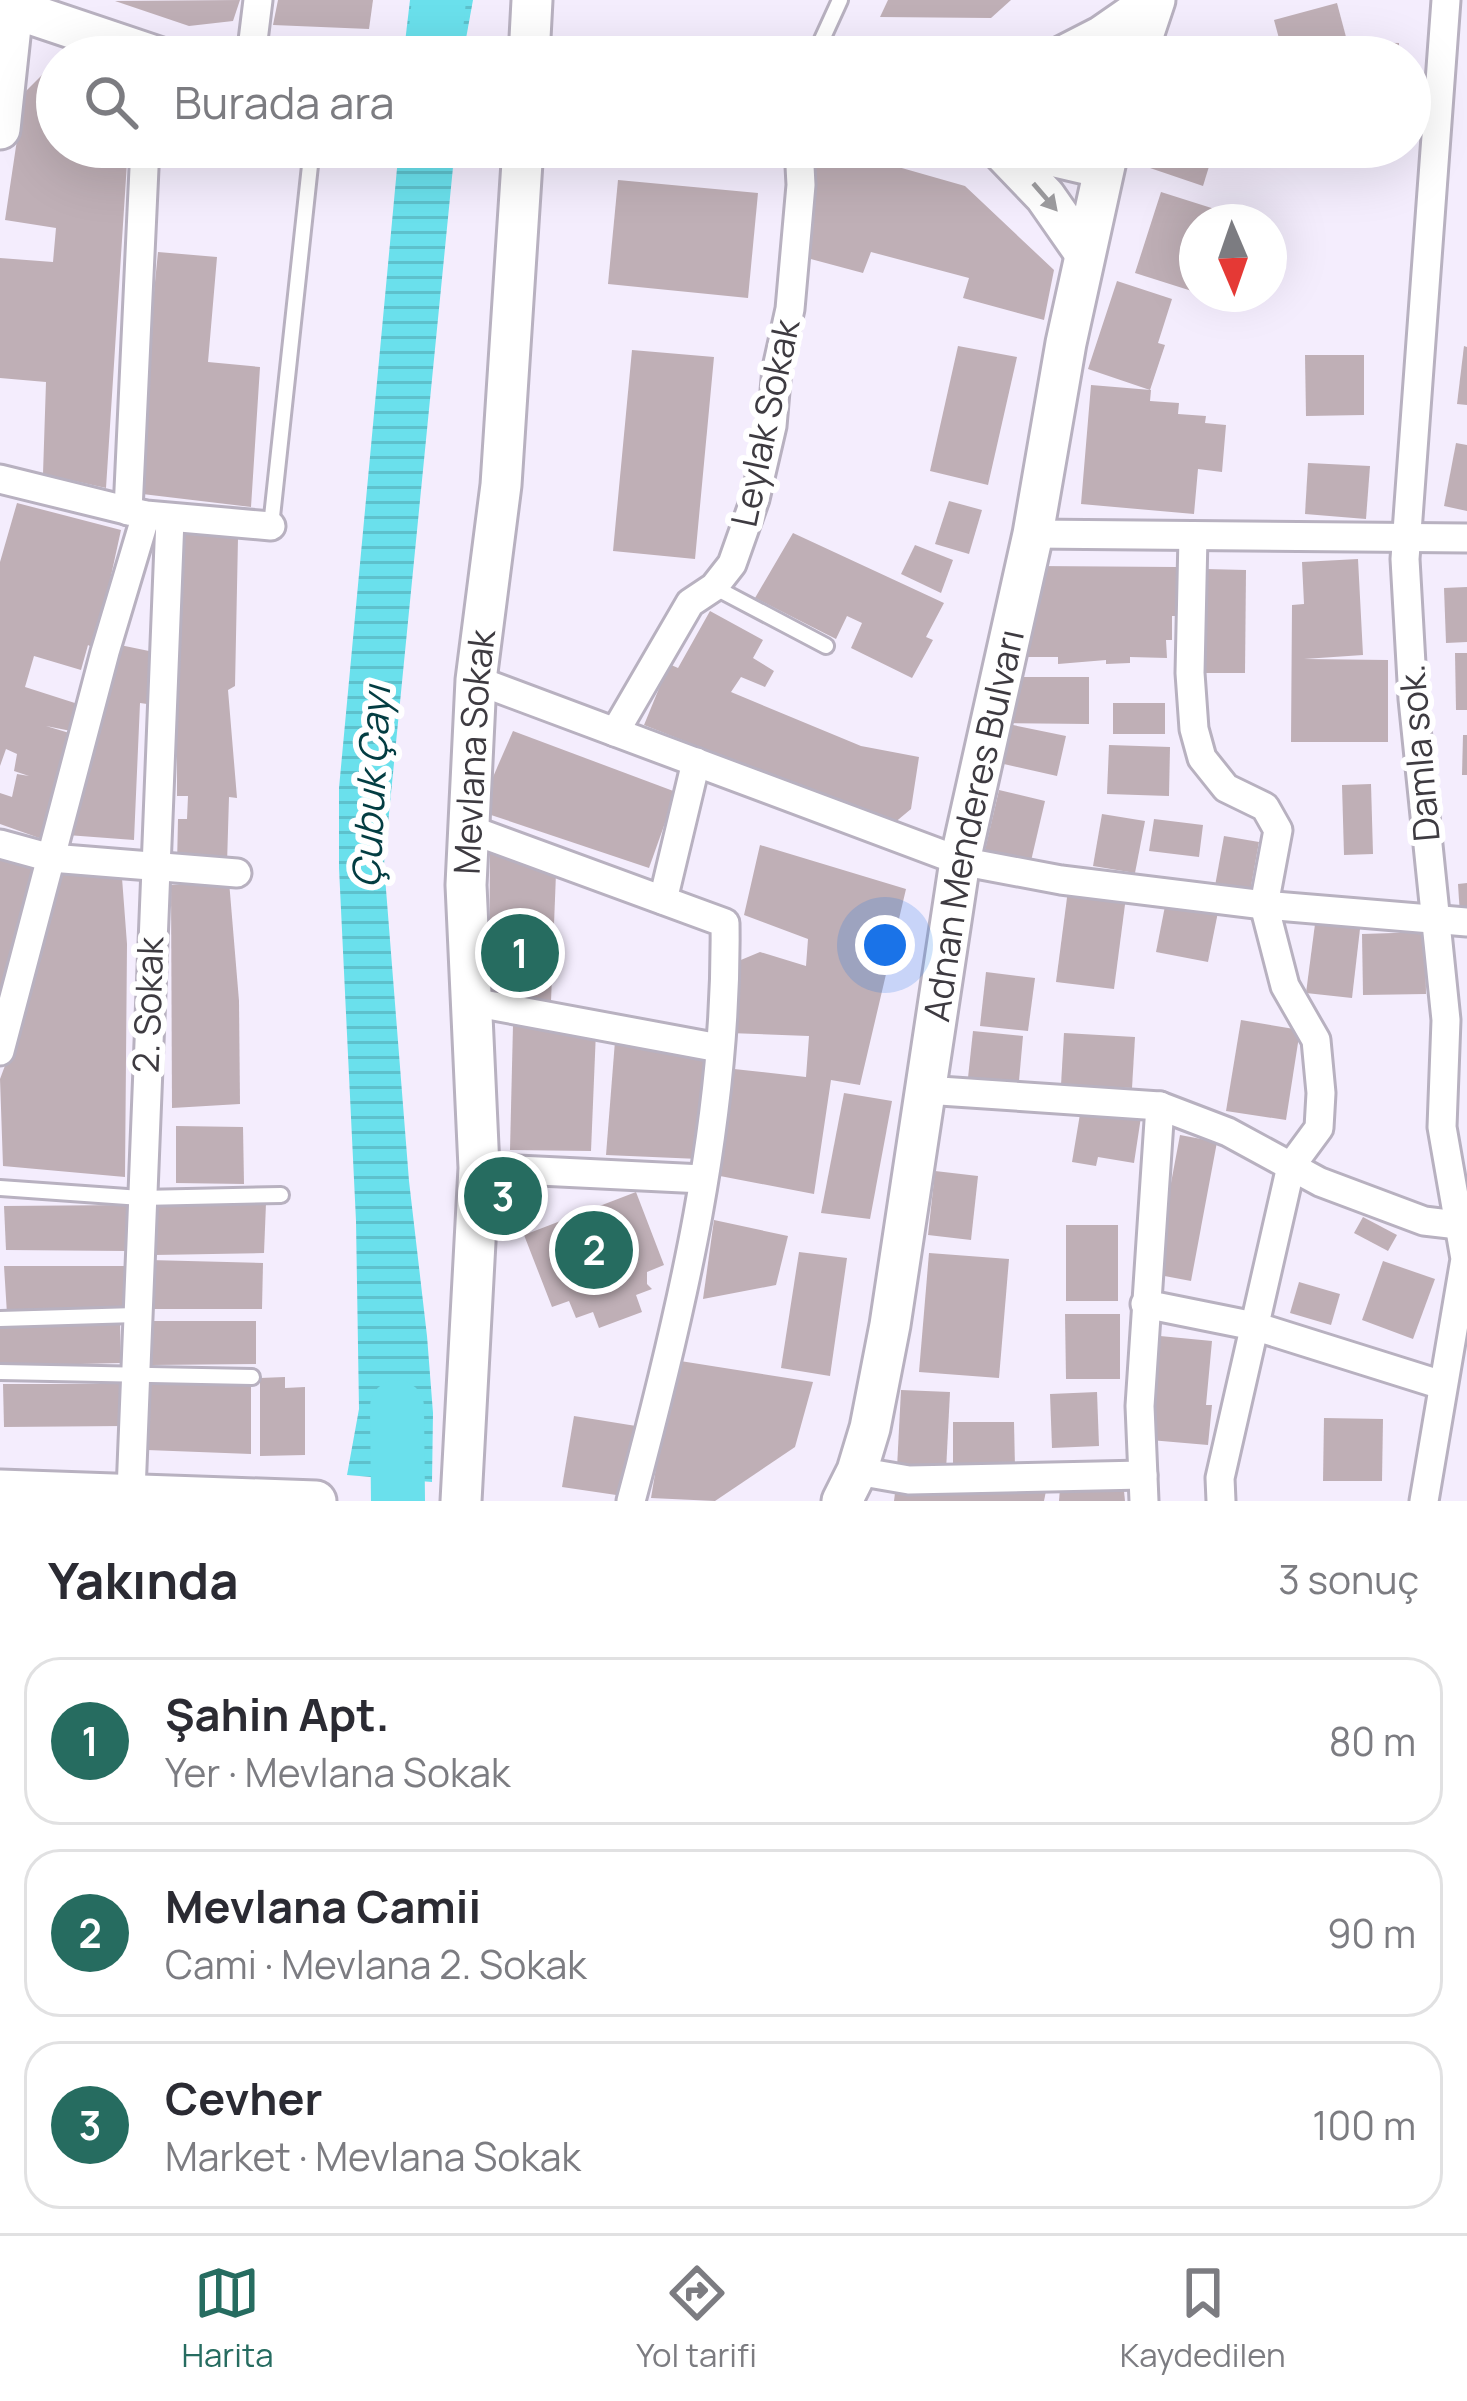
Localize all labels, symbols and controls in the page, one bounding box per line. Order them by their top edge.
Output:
search box [36,36,1431,168]
icon: search [78,69,144,135]
text: Burada ara [174,71,395,133]
one-way arrow [1031,182,1057,212]
north arrow [1179,204,1287,312]
street label: Leylak Sokak [719,314,811,531]
street label: Adnan Menderes Bulvarı [911,624,1035,1025]
street label: Mevlana Sokak [442,626,506,876]
street label: Damla sok. [1386,663,1451,844]
water label: Çubuk Çayı [338,682,402,889]
pin: 1 [481,908,559,998]
your location [855,915,915,975]
street label: 2. Sokak [121,935,174,1074]
pin: 3 [464,1151,542,1241]
pin: 2 [555,1205,633,1295]
text: Yakında [48,1545,239,1614]
text: 3 sonuç [1278,1552,1419,1606]
text: Şahin Apt. [165,1683,389,1745]
text: 1 [81,1714,99,1768]
text: 80 m [1329,1714,1416,1768]
text: Yer · Mevlana Sokak [165,1745,510,1799]
text: Mevlana Camii [165,1875,481,1937]
text: 2 [78,1906,102,1960]
text: 90 m [1327,1906,1416,1960]
text: Cami · Mevlana 2. Sokak [165,1937,587,1991]
text: Cevher [165,2067,323,2129]
text: 3 [79,2098,101,2152]
text: 100 m [1312,2098,1416,2152]
text: Market · Mevlana Sokak [165,2129,581,2183]
tab: Harita [181,2260,273,2377]
tab: Yol tarifi [636,2260,757,2377]
tab: Kaydedilen [1120,2260,1286,2377]

